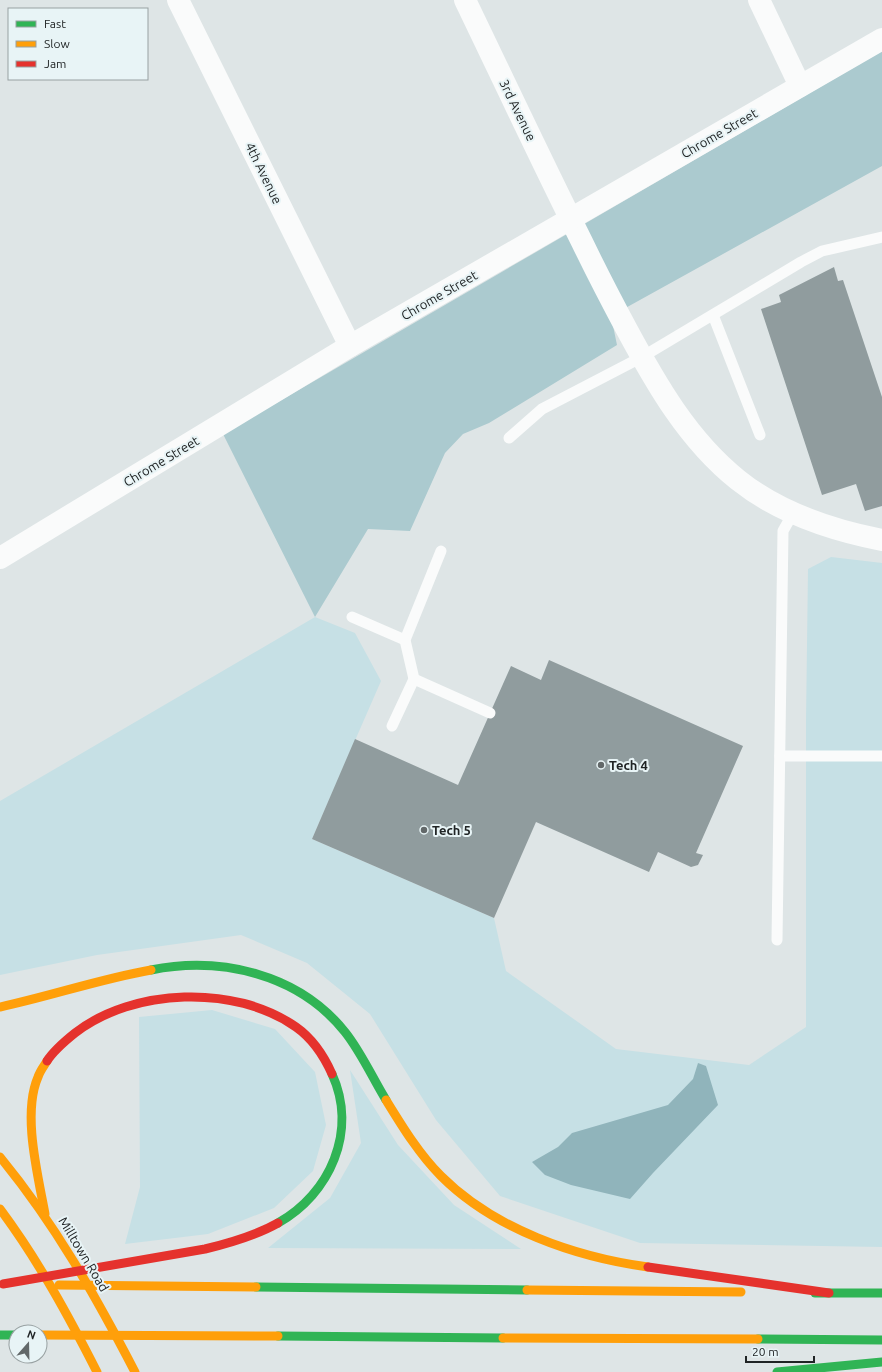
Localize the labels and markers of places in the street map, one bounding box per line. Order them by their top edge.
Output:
place label: Tech 4 [609,758,648,772]
marker: Tech 4 [596,760,606,770]
place label: Tech 5 [432,823,471,837]
marker: Tech 5 [419,825,429,835]

